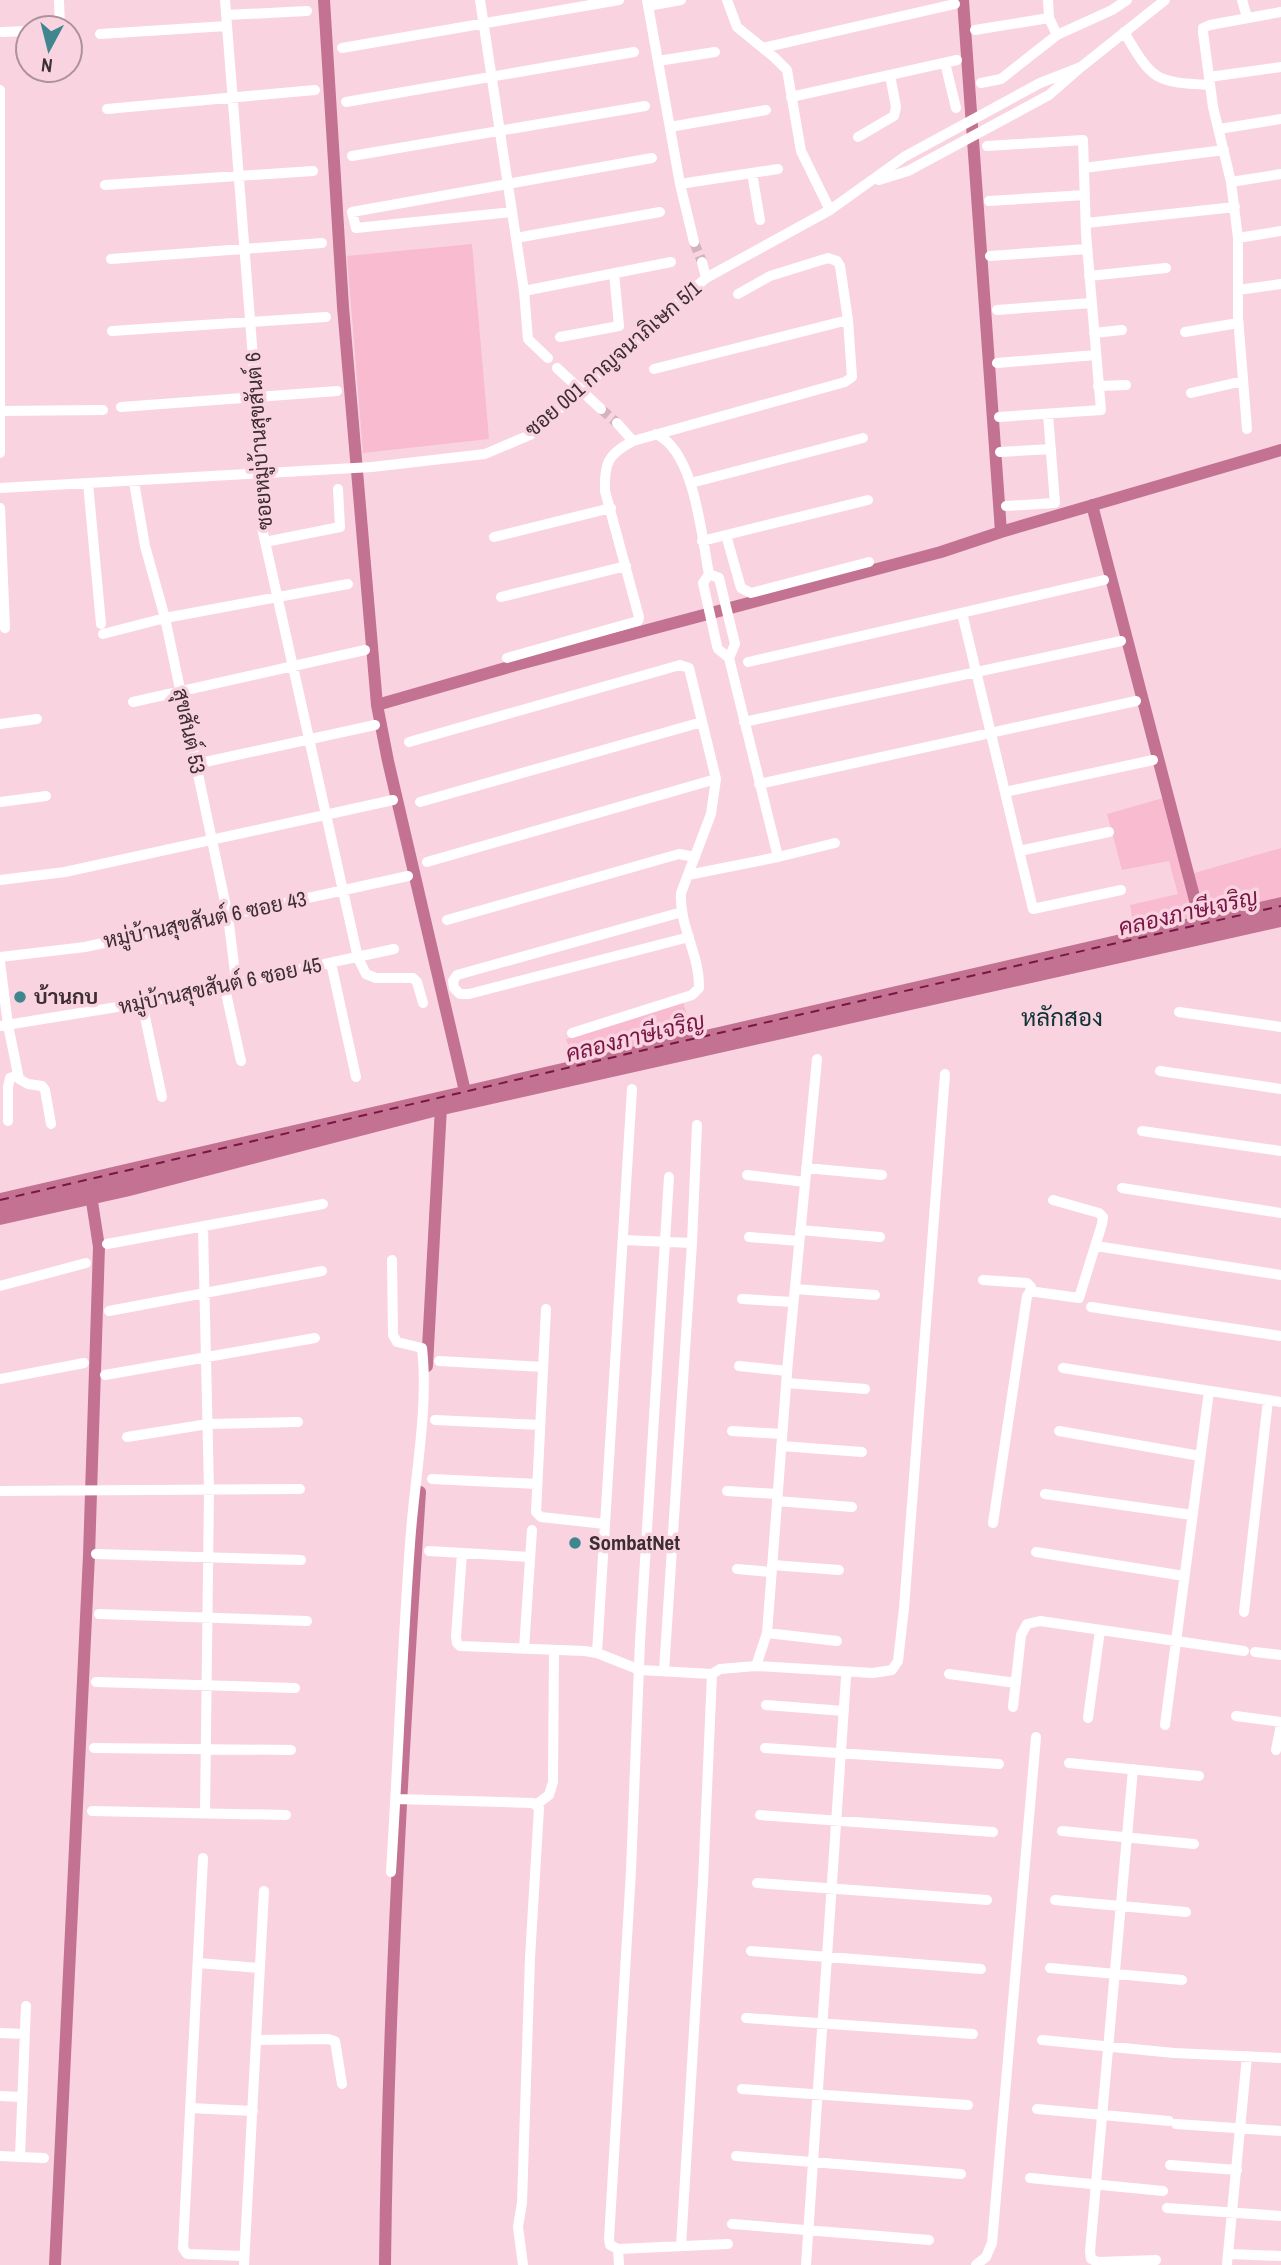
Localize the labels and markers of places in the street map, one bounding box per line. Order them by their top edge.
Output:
place label: บ้านกบ [34,982,98,1011]
marker: บ้านกบ [12,989,28,1005]
place label: SombatNet [589,1528,680,1557]
marker: SombatNet [567,1535,583,1551]

